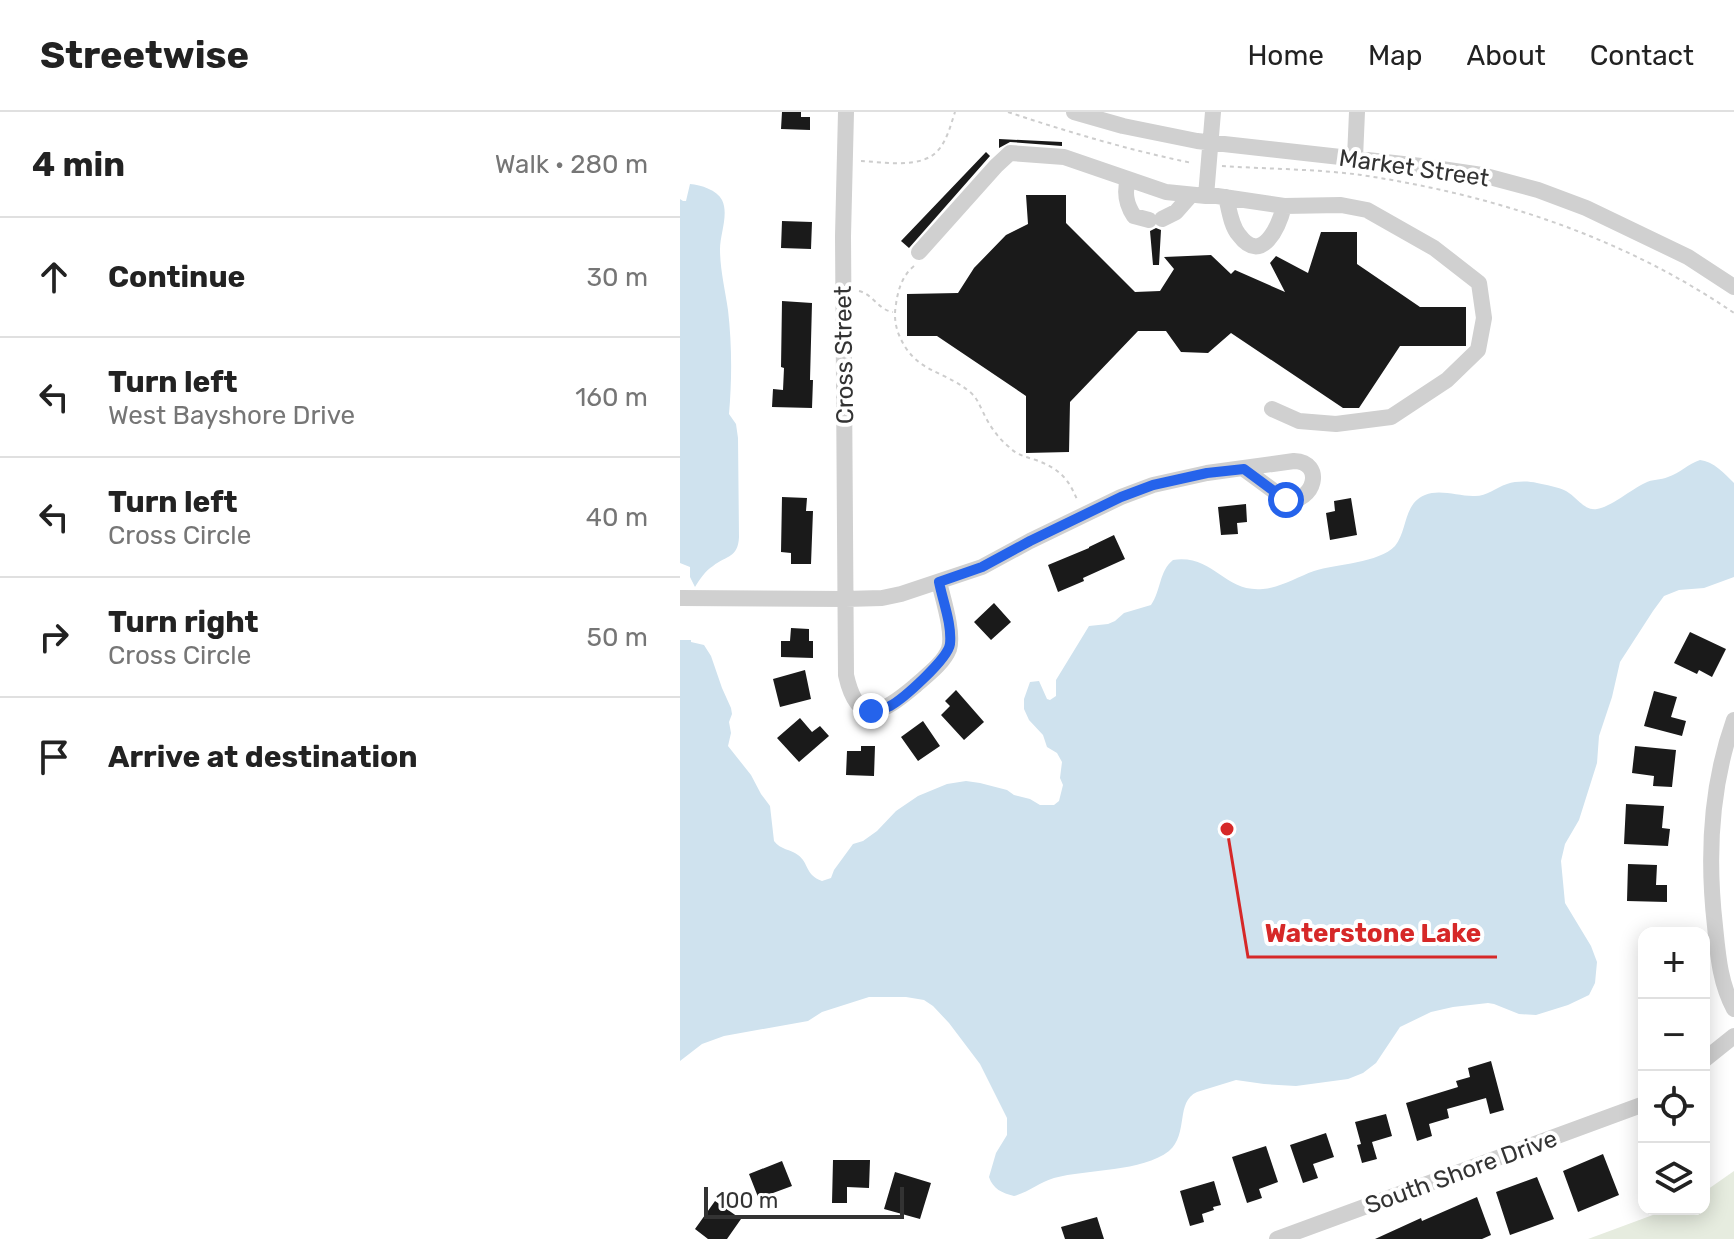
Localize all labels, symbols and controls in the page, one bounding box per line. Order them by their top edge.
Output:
text: Streetwise [40,32,249,78]
text: Home [1247,39,1324,72]
text: Map [1368,39,1422,72]
text: About [1466,39,1546,72]
text: Contact [1590,39,1694,72]
text: 4 min [32,144,125,185]
street label: Market Street [1337,144,1491,192]
text: Walk · 280 m [495,149,648,180]
icon: ahead [32,255,76,299]
text: Continue [108,259,245,295]
text: 30 m [586,262,648,293]
street label: Cross Street [829,286,859,424]
text: Turn left [108,364,238,400]
icon: left [32,375,76,419]
text: 160 m [575,382,648,413]
text: West Bayshore Drive [108,400,355,431]
route start [1268,482,1304,518]
text: Turn left [108,484,238,520]
icon: left [32,495,76,539]
text: 40 m [586,502,648,533]
text: Cross Circle [108,520,251,551]
text: Turn right [108,604,259,640]
icon: right [32,615,76,659]
text: 50 m [587,622,648,653]
text: Cross Circle [108,640,251,671]
route end [853,693,889,729]
icon: arrive [32,735,76,779]
text: Arrive at destination [108,739,418,775]
callout: Waterstone Lake [1248,907,1497,957]
text: Waterstone Lake [1265,918,1481,949]
map controls [1638,927,1710,1215]
button: + [1638,927,1710,999]
button: − [1638,999,1710,1071]
button: locate [1638,1071,1710,1143]
street label: South Shore Drive [1361,1124,1561,1220]
button: layers [1638,1143,1710,1215]
scale bar [704,1183,904,1219]
text: 100 m [716,1187,778,1214]

